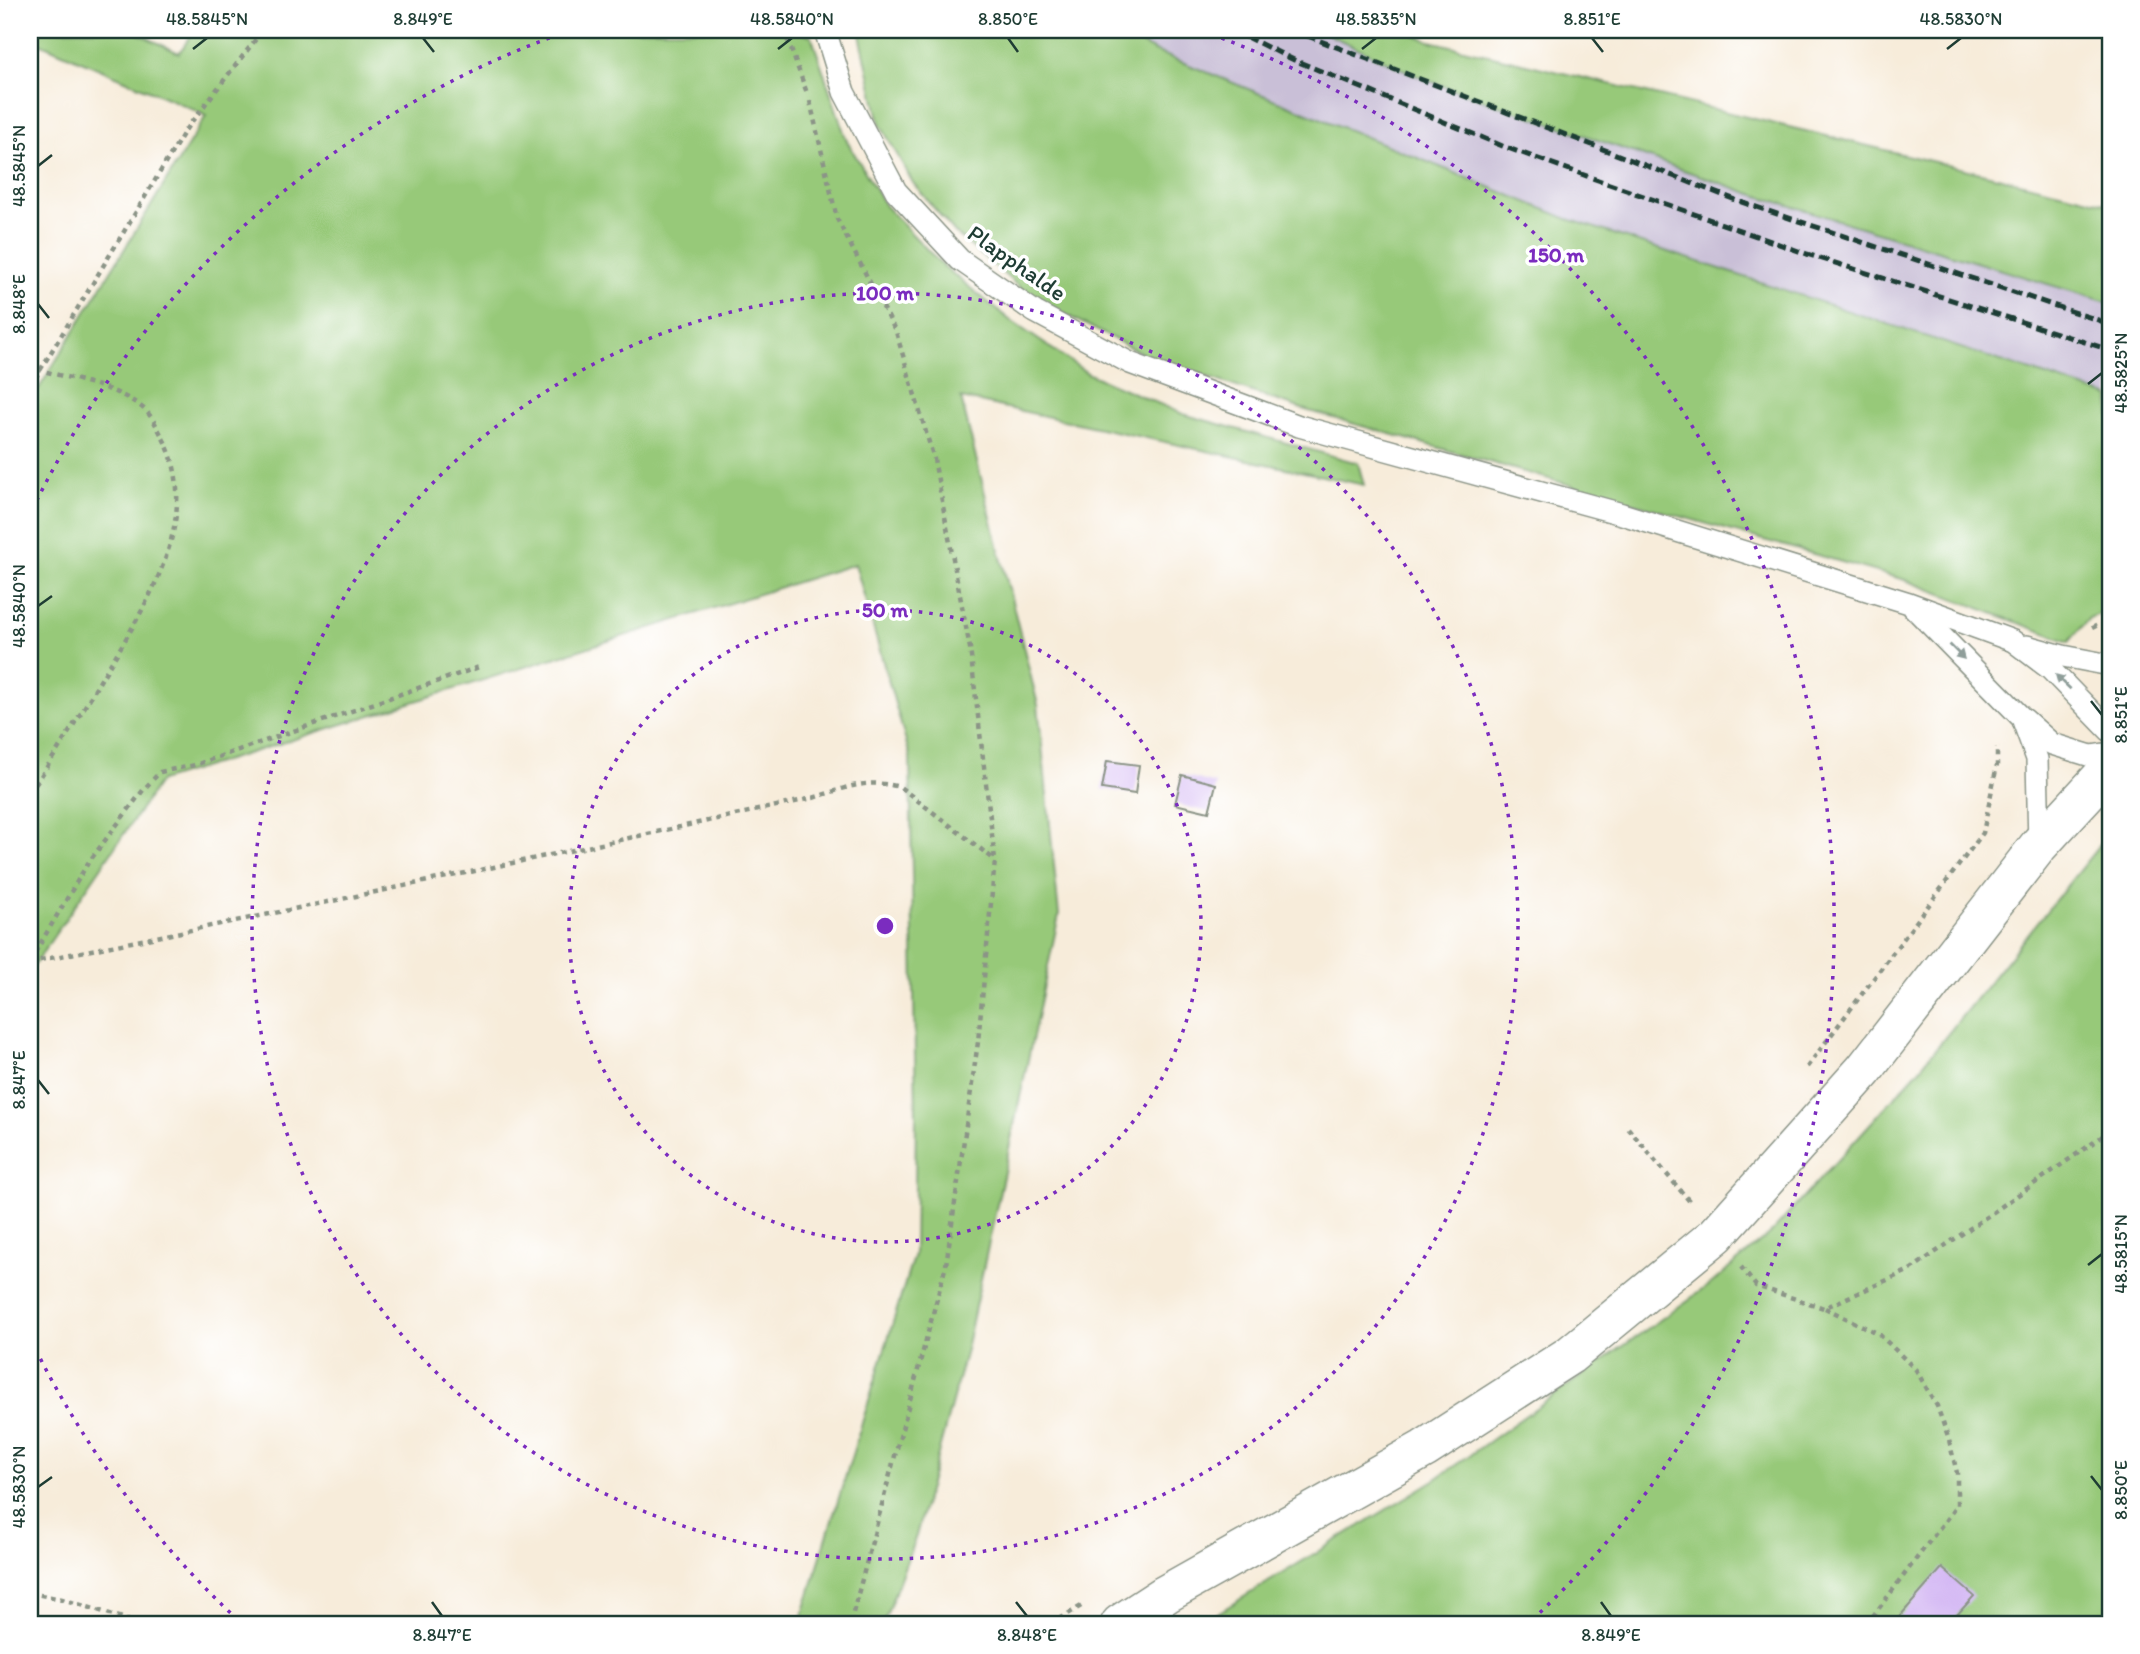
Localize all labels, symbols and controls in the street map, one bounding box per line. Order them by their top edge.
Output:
text: 48.5845°N [166,8,248,30]
text: 8.849°E [393,8,453,30]
text: 48.5840°N [750,8,834,30]
text: 8.850°E [978,8,1038,30]
text: 48.5835°N [1335,8,1417,30]
text: 8.851°E [1563,8,1621,30]
text: 48.5830°N [1920,8,2002,30]
text: 48.5845°N [8,125,30,207]
street label: Plapphalde [962,218,1072,307]
text: 150 m [1528,242,1584,267]
text: 8.848°E [8,274,30,334]
text: 100 m [856,280,914,305]
text: 48.5825°N [2110,333,2132,413]
text: 48.5840°N [8,564,30,648]
text: 50 m [862,597,909,622]
one-way arrow [1949,643,1965,660]
one-way arrow [2055,674,2072,690]
text: 8.851°E [2110,686,2132,744]
centre of rings [873,914,897,938]
text: 8.847°E [8,1050,30,1110]
text: 48.5815°N [2110,1214,2132,1294]
text: 48.5830°N [8,1446,30,1528]
text: 8.850°E [2110,1460,2132,1520]
text: 8.847°E [412,1624,472,1646]
text: 8.848°E [997,1624,1057,1646]
text: 8.849°E [1581,1624,1641,1646]

